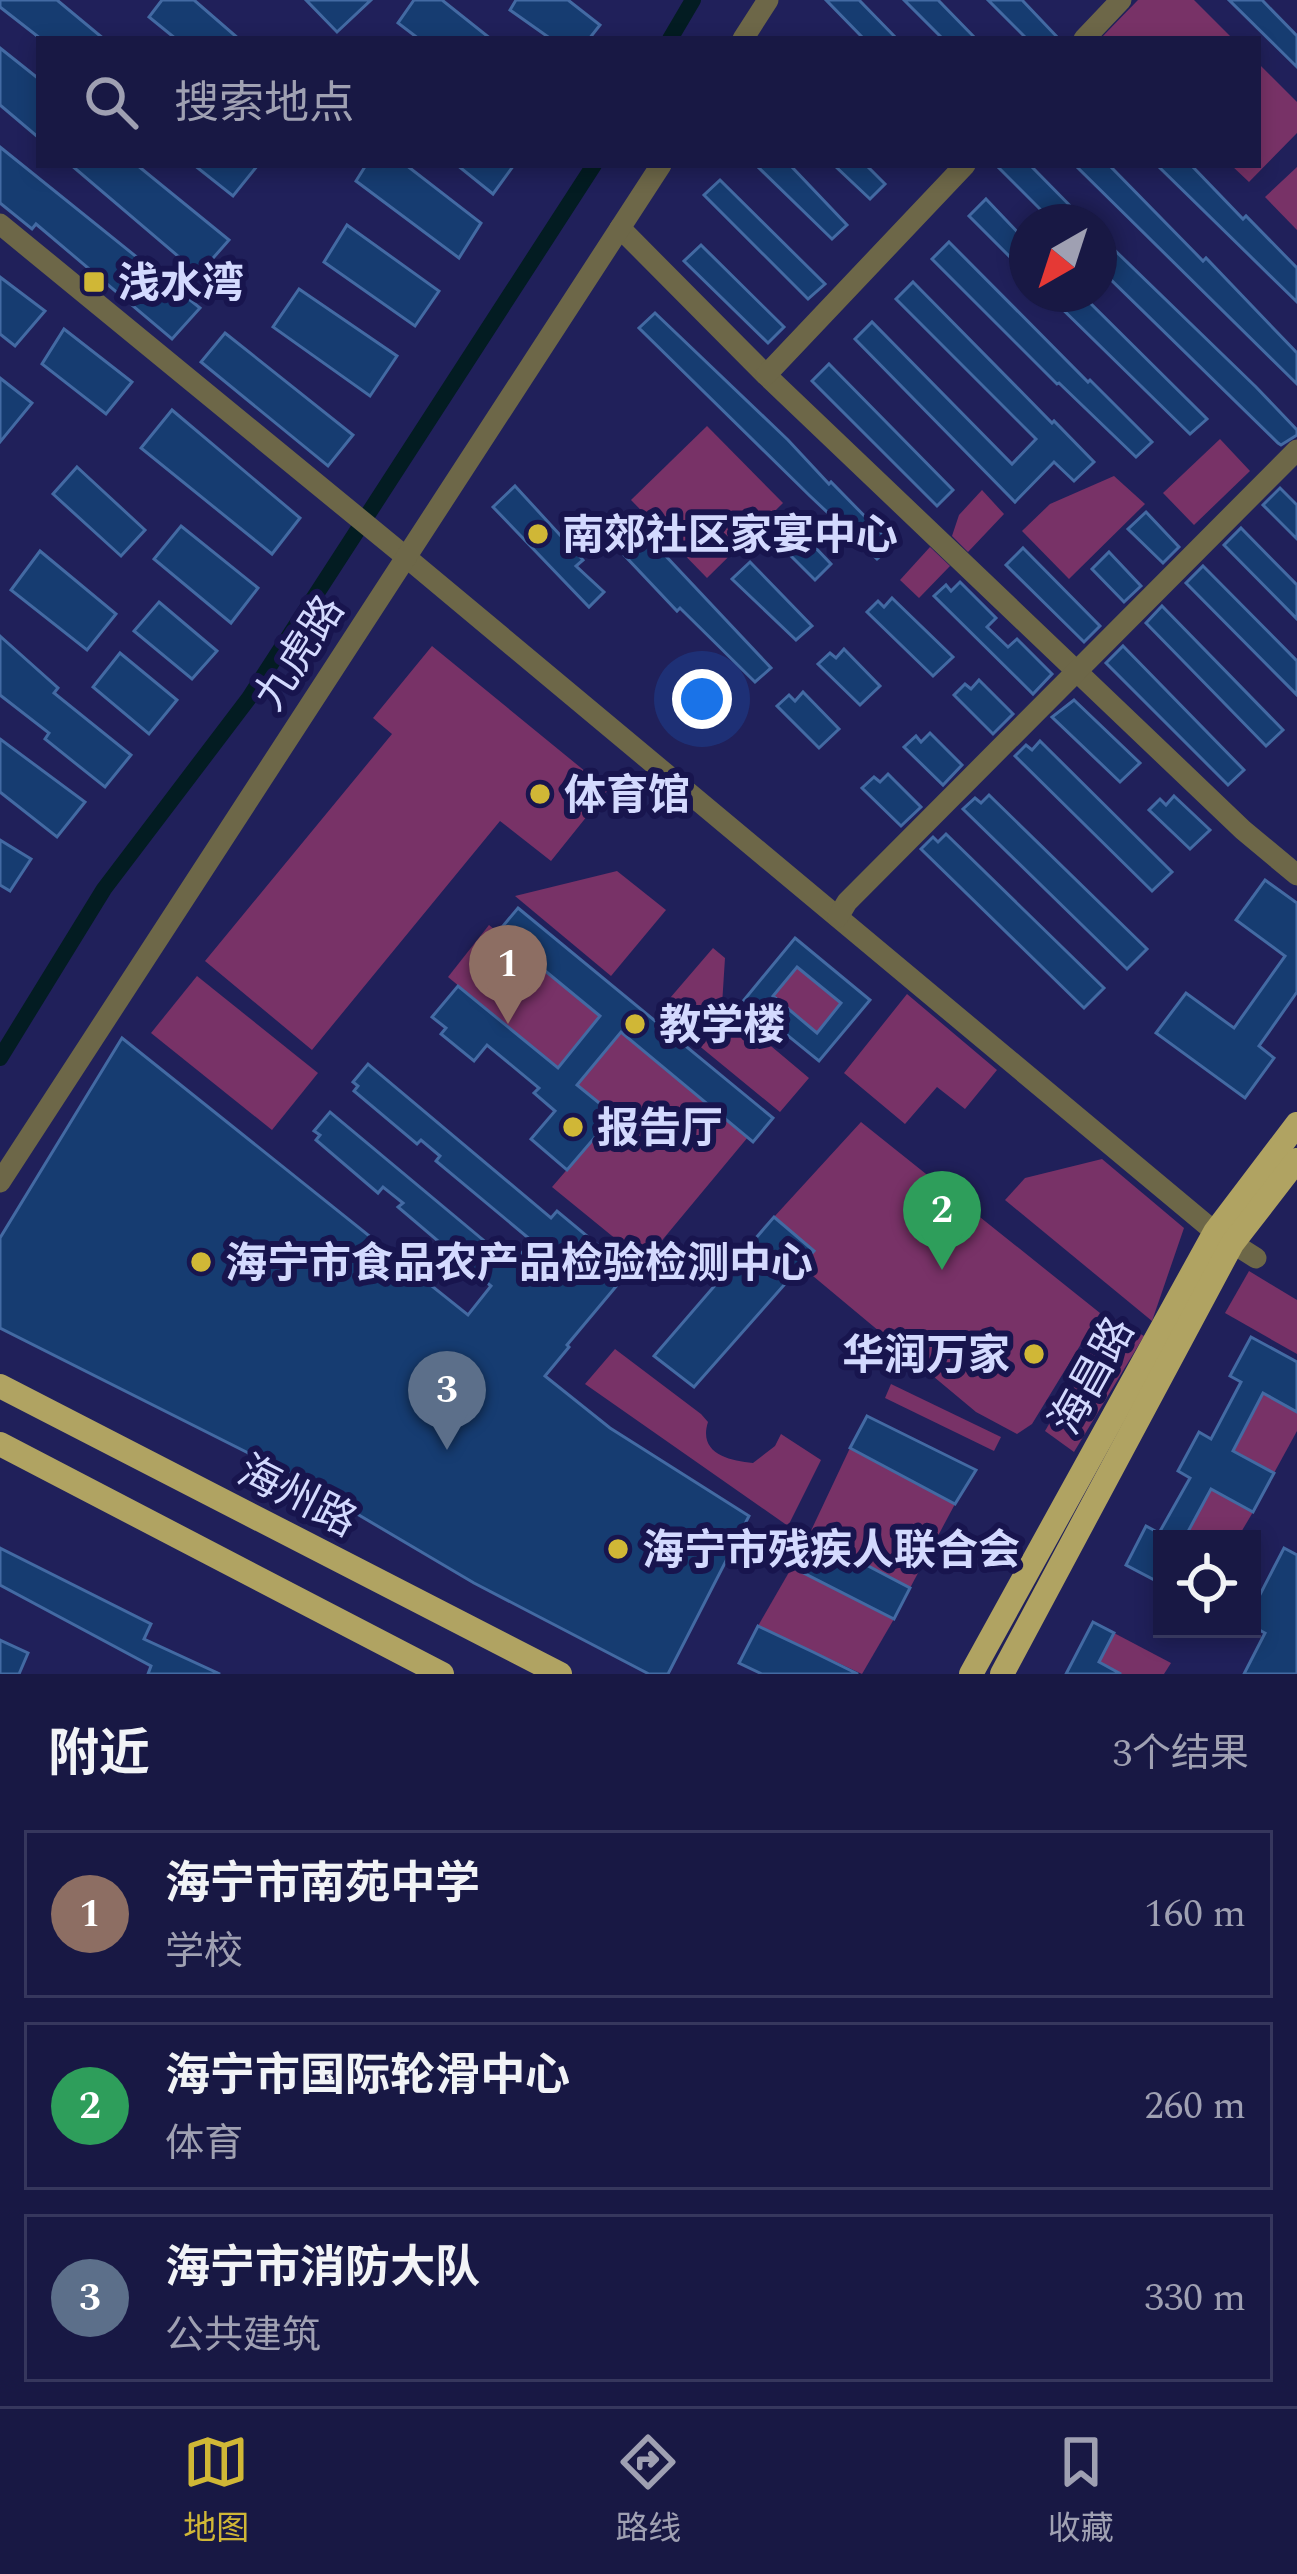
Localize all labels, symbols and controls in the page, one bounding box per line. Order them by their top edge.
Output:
search box [36,36,1261,168]
icon: search [78,69,144,135]
text: 搜索地点 [174,70,354,139]
north arrow [1009,204,1117,312]
place label: 浅水湾 [118,253,244,316]
marker: 浅水湾 [81,269,107,295]
place label: 南郊社区家宴中心 [562,505,898,568]
marker: 南郊社区家宴中心 [525,521,551,547]
street label: 九虎路 [239,583,361,723]
your location [672,669,732,729]
place label: 体育馆 [564,765,690,828]
marker: 体育馆 [527,781,553,807]
pin: 1 [469,925,547,1024]
place label: 教学楼 [659,995,785,1058]
marker: 教学楼 [622,1011,648,1037]
place label: 报告厅 [597,1098,723,1161]
marker: 报告厅 [560,1114,586,1140]
pin: 2 [903,1171,981,1270]
place label: 海宁市食品农产品检验检测中心 [225,1233,813,1296]
marker: 海宁市食品农产品检验检测中心 [188,1249,214,1275]
street label: 海昌路 [1035,1306,1151,1447]
place label: 华润万家 [842,1325,1010,1388]
marker: 华润万家 [1021,1341,1047,1367]
pin: 3 [408,1351,486,1450]
street label: 海州路 [226,1441,367,1554]
place label: 海宁市残疾人联合会 [642,1520,1020,1583]
map controls [1153,1530,1261,1638]
button: locate [1153,1530,1261,1638]
marker: 海宁市残疾人联合会 [605,1536,631,1562]
text: 附近 [48,1716,150,1794]
text: 3个结果 [1112,1725,1249,1784]
text: 海宁市南苑中学 [165,1850,480,1919]
text: 1 [79,1885,101,1944]
text: 160 m [1144,1885,1246,1944]
text: 学校 [165,1923,243,1982]
text: 海宁市国际轮滑中心 [165,2042,570,2111]
text: 2 [79,2077,101,2136]
text: 260 m [1144,2077,1246,2136]
text: 体育 [165,2115,243,2174]
text: 海宁市消防大队 [165,2234,480,2303]
text: 3 [79,2269,101,2328]
text: 330 m [1144,2269,1246,2328]
text: 公共建筑 [165,2307,321,2366]
tab: 地图 [183,2429,249,2554]
tab: 路线 [615,2429,681,2554]
tab: 收藏 [1048,2429,1114,2554]

